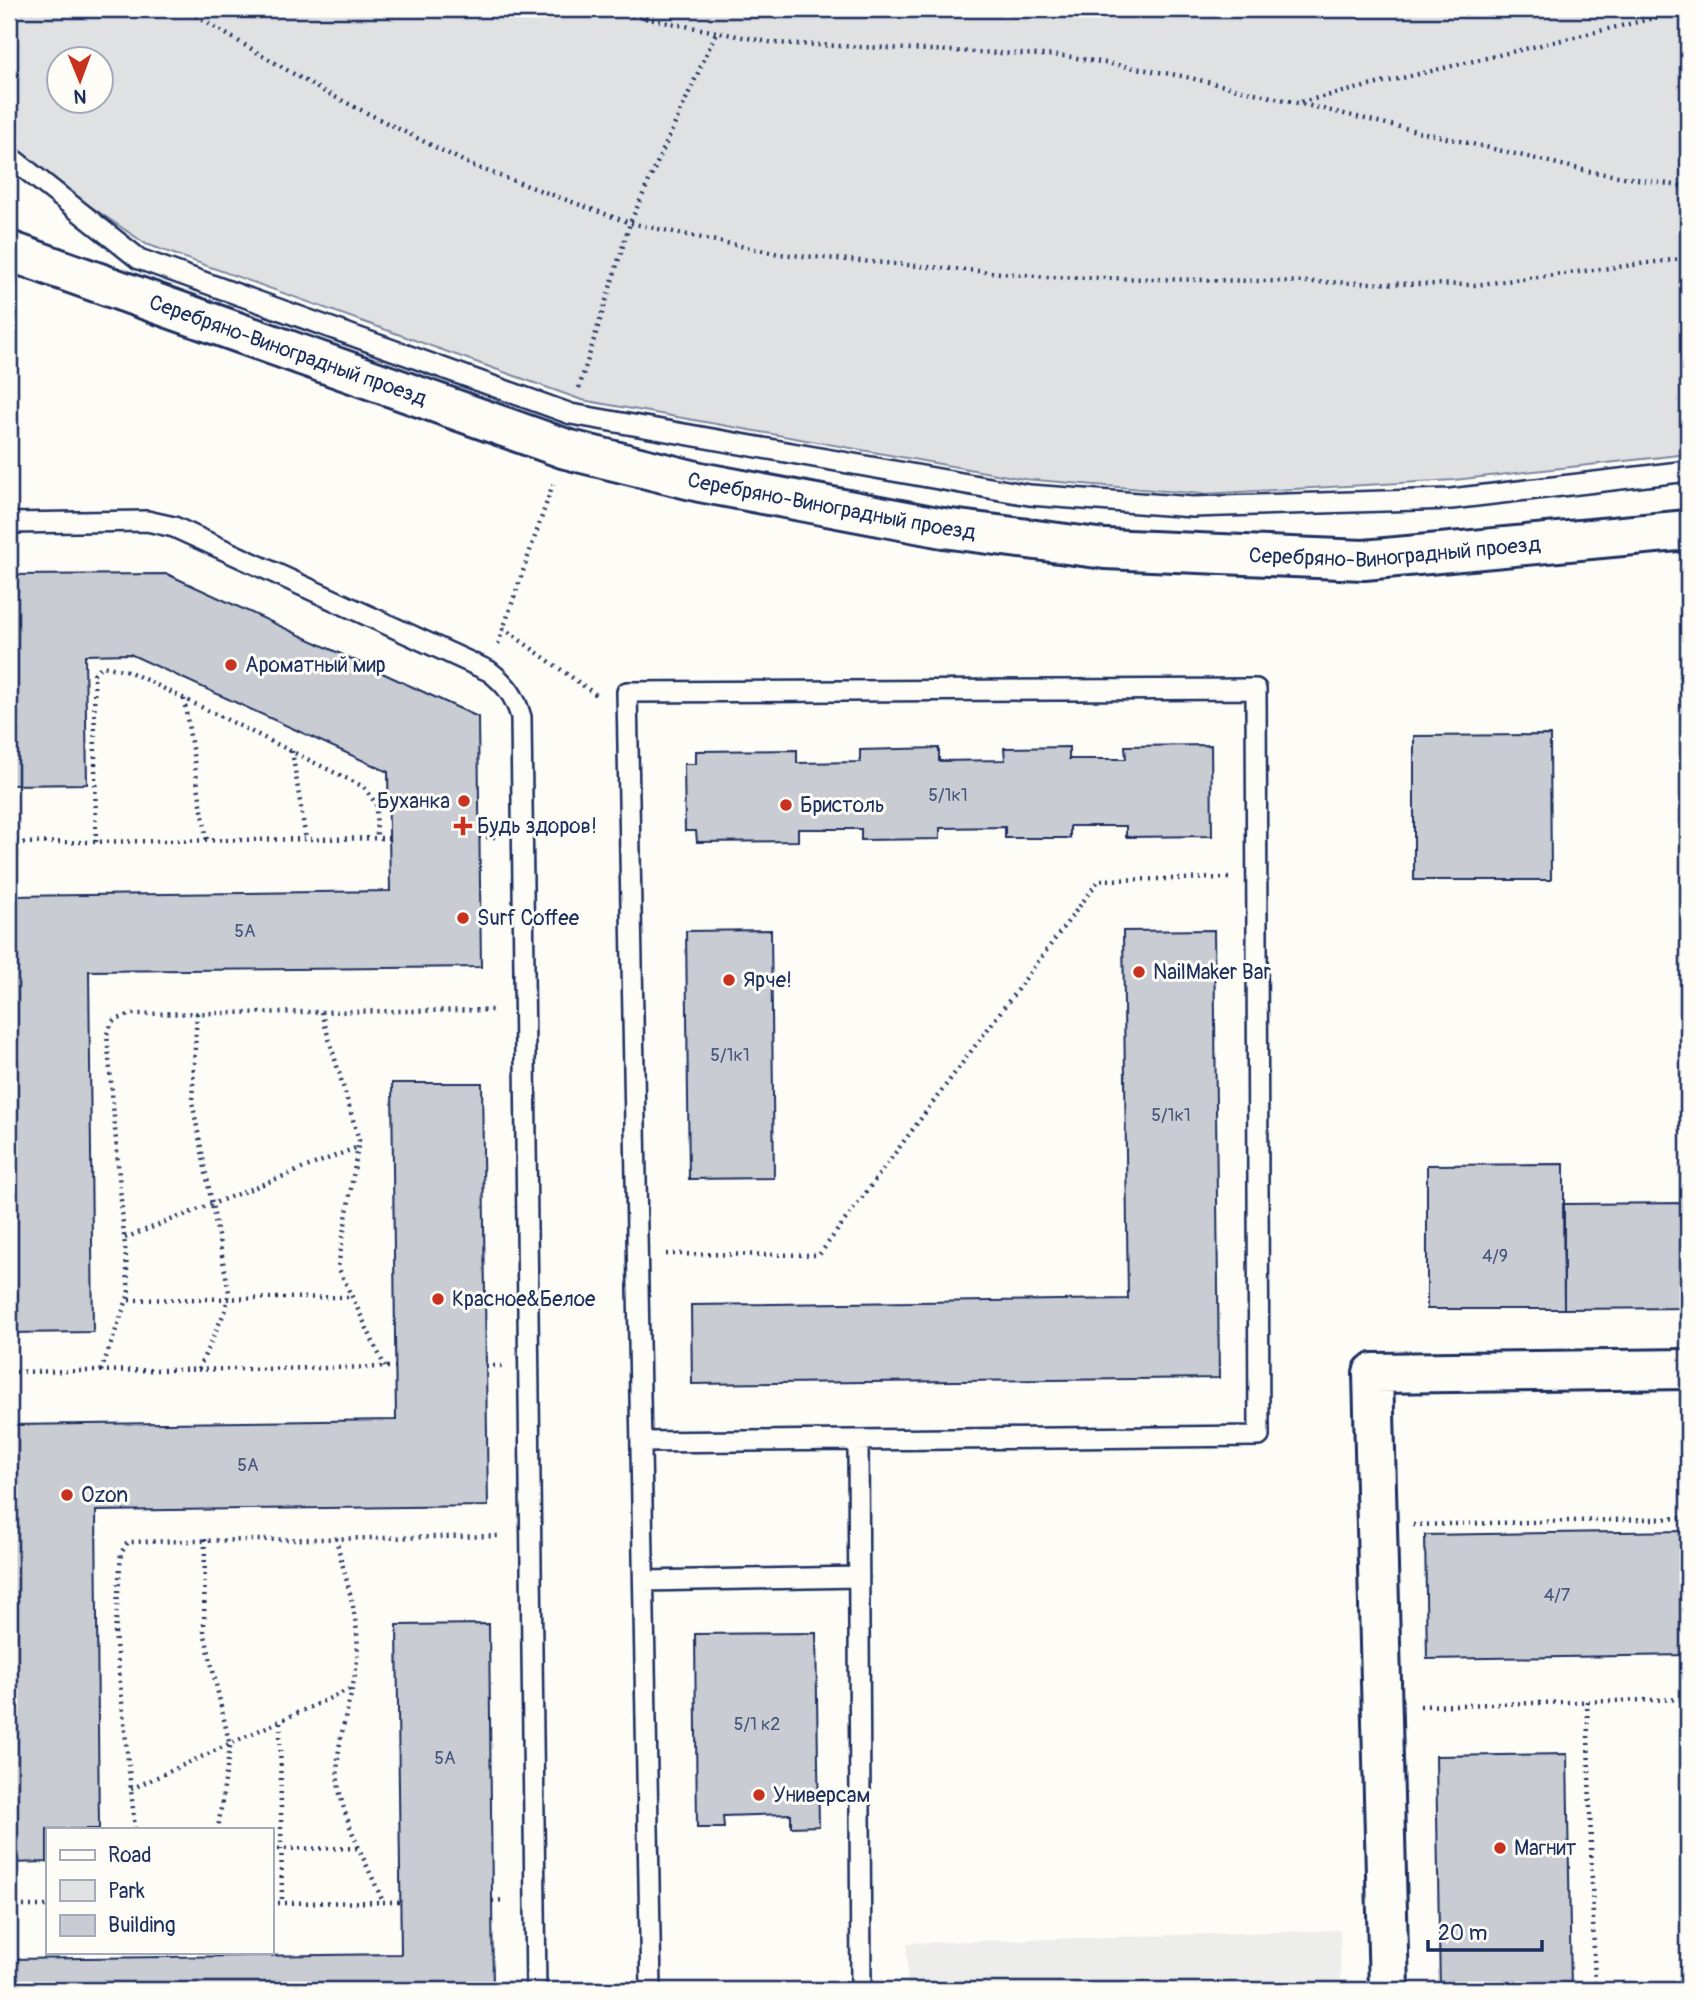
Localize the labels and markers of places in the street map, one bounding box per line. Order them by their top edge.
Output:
place label: Ароматный мир [245,652,386,679]
marker: Ароматный мир [223,657,239,673]
place label: Буханка [377,788,450,815]
place label: Бристоль [800,792,885,819]
marker: Буханка [456,793,472,809]
marker: Бристоль [778,797,794,813]
place label: Будь здоров! [477,813,597,840]
marker: Будь здоров! [455,818,471,834]
place label: Surf Coffee [477,905,580,932]
marker: Surf Coffee [455,910,471,926]
place label: NailMaker Bar [1153,959,1271,986]
marker: NailMaker Bar [1131,964,1147,980]
place label: Ярче! [743,967,792,994]
marker: Ярче! [721,972,737,988]
place label: Красное&Белое [452,1286,596,1313]
marker: Красное&Белое [430,1291,446,1307]
place label: Ozon [81,1482,128,1509]
marker: Ozon [59,1487,75,1503]
place label: Универсам [773,1782,870,1809]
marker: Универсам [751,1787,767,1803]
place label: Магнит [1514,1835,1577,1862]
marker: Магнит [1492,1840,1508,1856]

